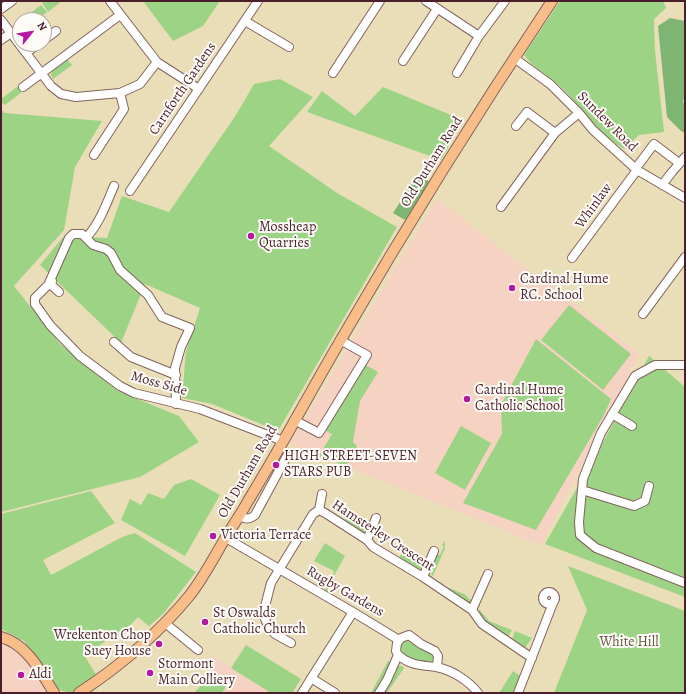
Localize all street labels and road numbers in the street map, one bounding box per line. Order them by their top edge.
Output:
street label: Carnforth Gardens [146,40,220,138]
street label: Sundew Road [573,88,641,156]
street label: Old Durham Road [397,114,467,210]
street label: Whinlaw [572,180,616,232]
street label: Moss Side [129,368,189,400]
street label: Old Durham Road [215,423,281,521]
street label: Hamsterley Crescent [329,497,437,575]
street label: Rugby Gardens [303,563,387,621]

